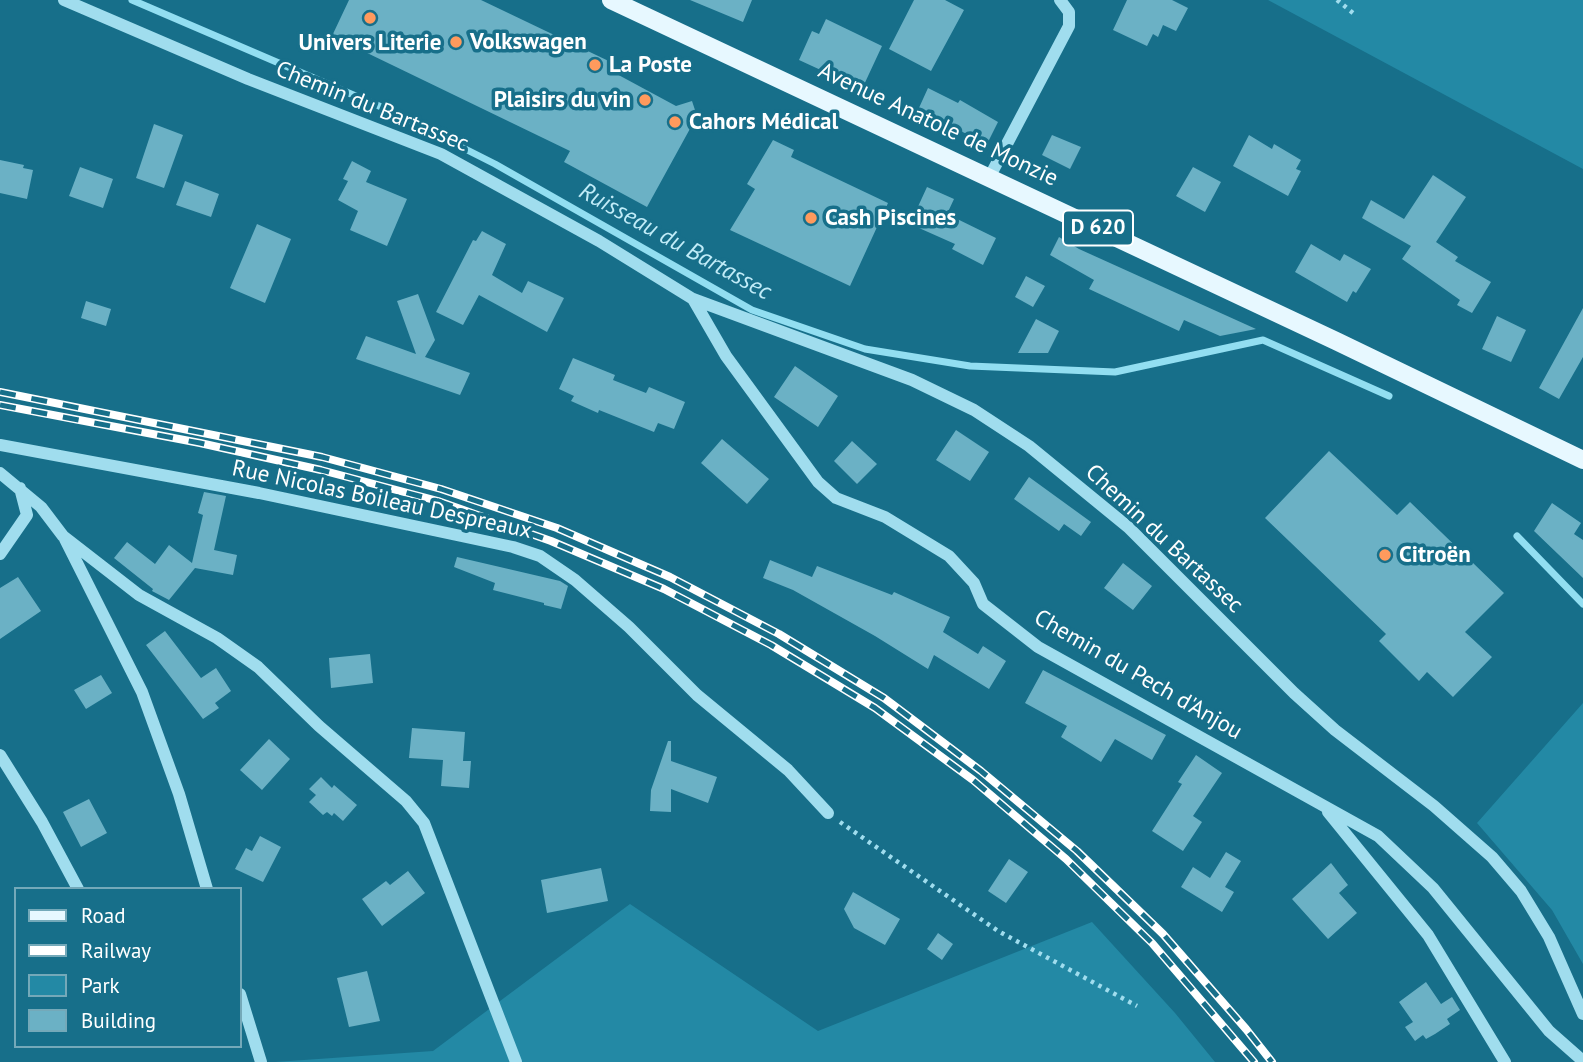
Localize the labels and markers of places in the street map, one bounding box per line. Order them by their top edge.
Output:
marker: Univers Literie [362,10,378,26]
place label: Volkswagen [470,28,587,56]
place label: Univers Literie [299,29,441,57]
marker: Volkswagen [448,34,464,50]
place label: La Poste [609,51,692,79]
marker: La Poste [587,57,603,73]
place label: Plaisirs du vin [494,86,631,114]
marker: Plaisirs du vin [637,92,653,108]
place label: Cahors Médical [689,108,838,136]
marker: Cahors Médical [667,114,683,130]
place label: Cash Piscines [825,204,956,232]
marker: Cash Piscines [803,210,819,226]
place label: Citroën [1399,541,1471,569]
marker: Citroën [1377,547,1393,563]

